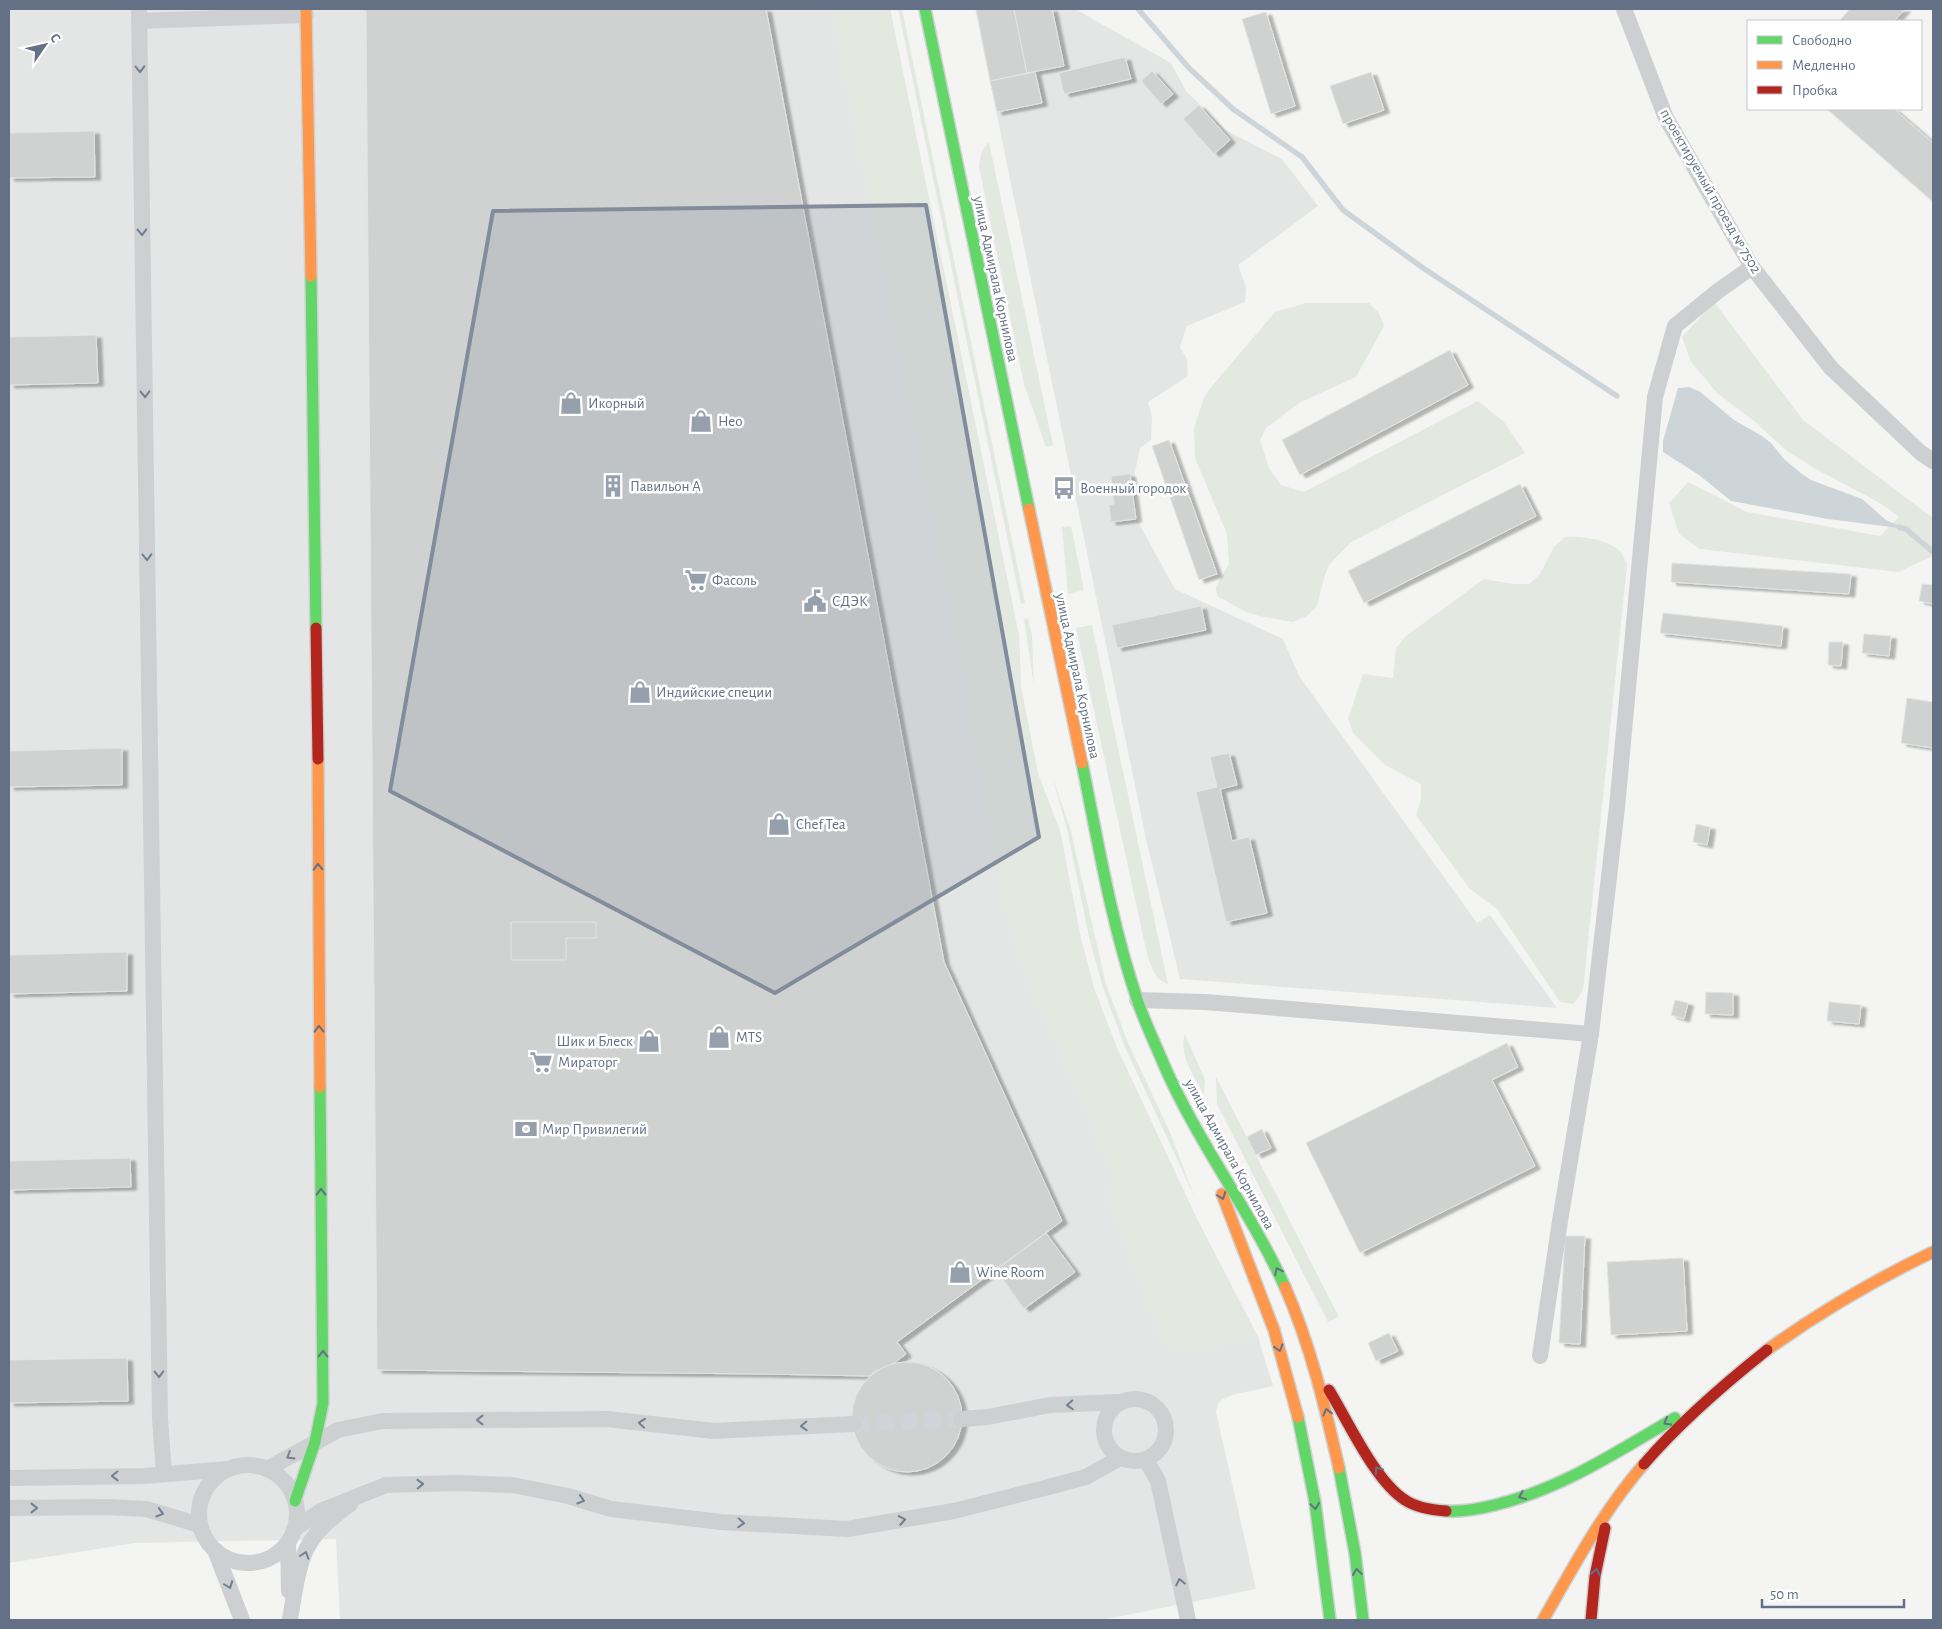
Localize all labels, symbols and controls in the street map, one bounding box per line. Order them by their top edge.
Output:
north arrow [20,20,70,70]
legend [1747,20,1922,110]
text: С [47,31,63,46]
text: Свободно [1792,33,1852,48]
text: Медленно [1792,58,1856,73]
one-way arrow [135,66,145,74]
text: Пробка [1792,83,1838,98]
street label: проектируемый проезд № 7502 [1657,106,1764,276]
street label: улица Адмирала Корнилова [970,194,1020,364]
one-way arrow [137,228,147,236]
shop icon: Икорный [558,390,584,416]
one-way arrow [140,391,150,399]
place label: Икорный [588,396,645,411]
shop icon: Нео [688,408,714,434]
place label: Нео [718,414,743,429]
building icon: Павильон А [600,473,626,499]
bus stop icon: Военный городок [1051,475,1077,501]
place label: Павильон А [630,479,701,494]
place label: Военный городок [1080,481,1186,496]
one-way arrow [142,554,152,561]
supermarket icon: Фасоль [683,567,709,593]
place label: Фасоль [712,573,757,588]
public building icon: СДЭК [802,588,828,614]
street label: улица Адмирала Корнилова [1052,591,1102,761]
place label: СДЭК [832,594,868,609]
shop icon: Индийские специи [627,679,653,705]
place label: Индийские специи [656,685,772,700]
shop icon: Chef Tea [766,811,792,837]
place label: Chef Tea [796,817,846,832]
one-way arrow [313,862,323,870]
shop icon: MTS [706,1024,732,1050]
one-way arrow [314,1025,324,1032]
shop icon: Шик и Блеск [636,1028,662,1054]
place label: MTS [736,1030,762,1045]
place label: Шик и Блеск [556,1034,633,1049]
supermarket icon: Мираторг [528,1049,554,1075]
place label: Мираторг [558,1055,618,1070]
street label: улица Адмирала Корнилова [1182,1076,1277,1232]
bank icon: Мир Привилегий [513,1116,539,1142]
place label: Мир Привилегий [542,1122,647,1137]
one-way arrow [316,1187,327,1195]
one-way arrow [1216,1191,1227,1200]
shop icon: Wine Room [947,1259,973,1285]
place label: Wine Room [976,1265,1045,1280]
one-way arrow [1273,1267,1284,1276]
one-way arrow [1274,1344,1284,1352]
one-way arrow [318,1350,328,1358]
one-way arrow [154,1371,164,1379]
one-way arrow [1065,1399,1073,1410]
one-way arrow [1322,1408,1333,1417]
one-way arrow [476,1415,484,1425]
one-way arrow [1663,1416,1672,1426]
one-way arrow [638,1418,646,1429]
one-way arrow [800,1421,808,1432]
one-way arrow [287,1450,296,1460]
one-way arrow [1375,1467,1384,1476]
one-way arrow [111,1471,118,1481]
one-way arrow [416,1479,424,1489]
one-way arrow [1519,1491,1527,1501]
one-way arrow [576,1494,584,1504]
one-way arrow [1310,1502,1320,1511]
one-way arrow [31,1503,39,1513]
one-way arrow [156,1507,164,1517]
one-way arrow [898,1515,907,1525]
one-way arrow [737,1518,745,1529]
one-way arrow [299,1551,309,1560]
one-way arrow [1590,1567,1600,1576]
one-way arrow [1352,1568,1363,1576]
scale bar [1762,1576,1904,1608]
one-way arrow [1175,1578,1186,1587]
one-way arrow [222,1580,233,1589]
text: 50 m [1770,1587,1799,1602]

